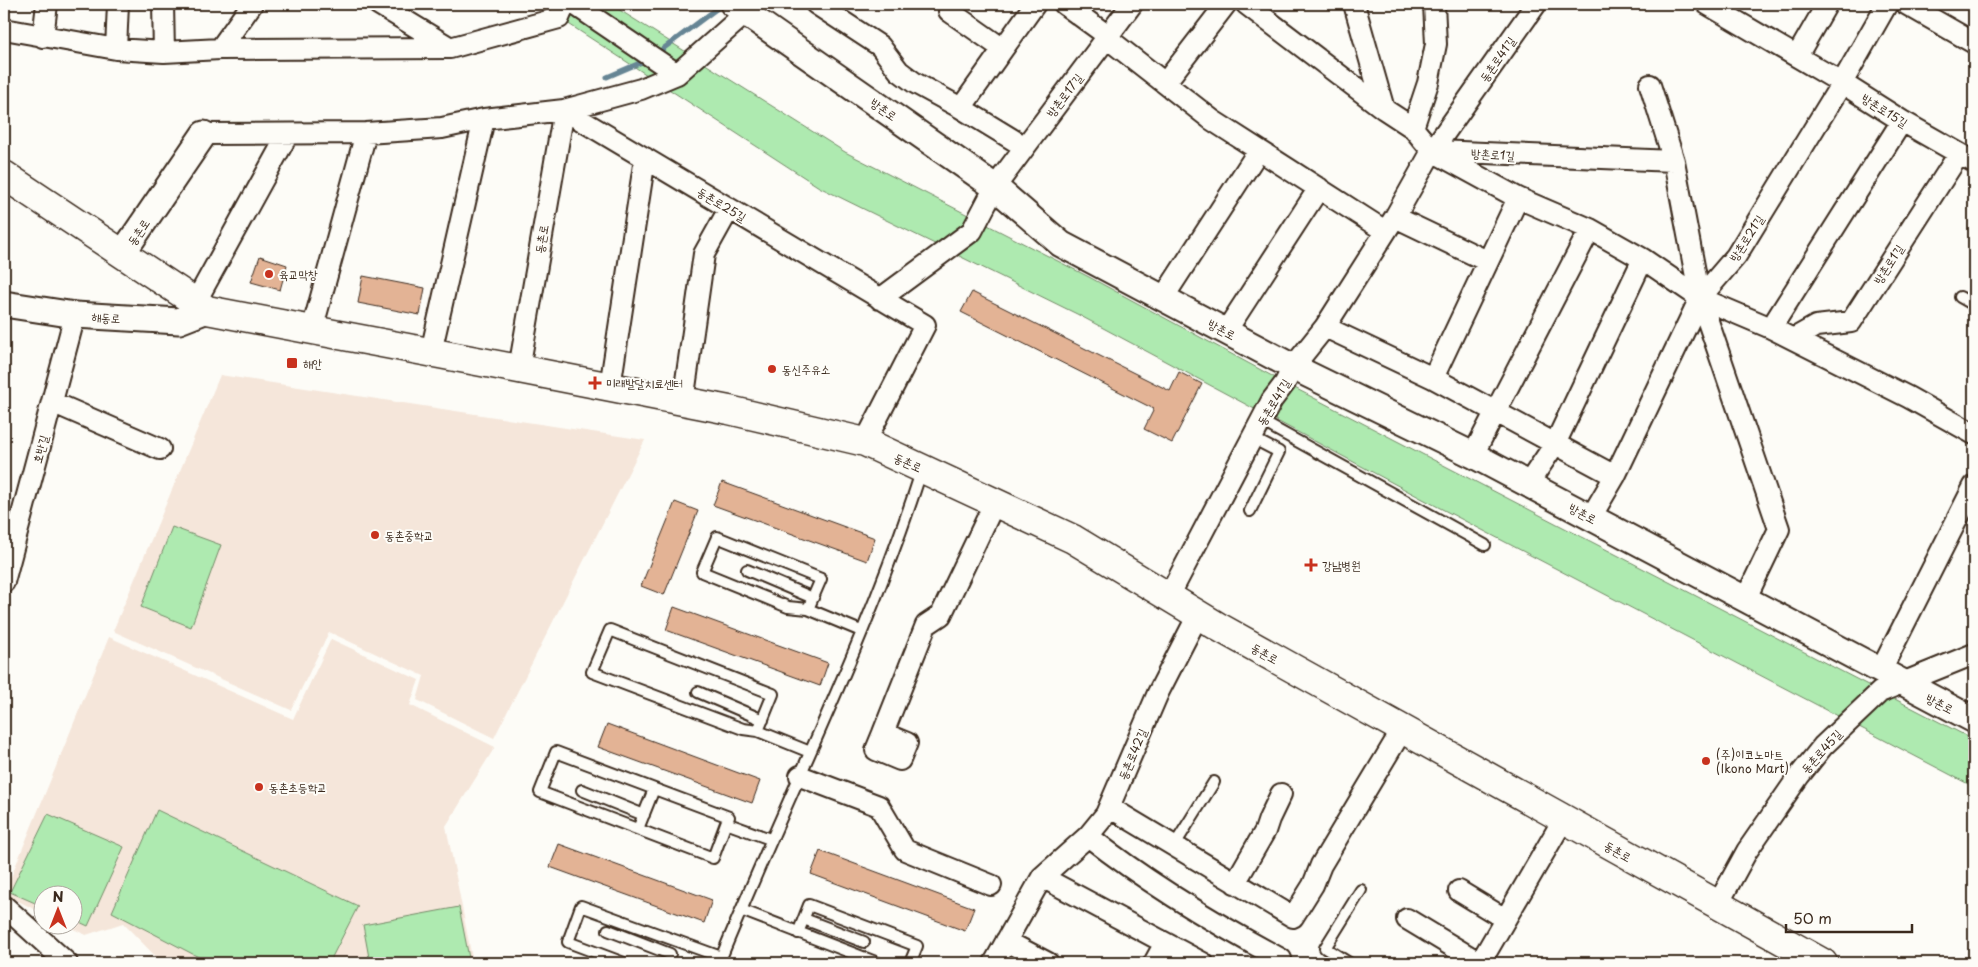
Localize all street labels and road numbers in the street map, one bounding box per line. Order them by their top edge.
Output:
street label: 동촌로41길 [1475,32,1519,85]
street label: 방촌로17길 [1042,69,1087,121]
street label: 방촌로15길 [1858,89,1912,132]
street label: 방촌로 [867,93,901,125]
street label: 방촌로1길 [1471,144,1516,164]
street label: 동촌로25길 [694,182,750,226]
street label: 방촌로21길 [1724,211,1768,265]
street label: 동촌로 [122,215,154,249]
street label: 동촌로 [530,223,552,255]
street label: 방촌로1길 [1868,240,1908,287]
street label: 해동로 [91,307,121,327]
street label: 방촌로 [1205,314,1239,344]
street label: 동촌로41길 [1252,375,1294,429]
street label: 호반길 [28,432,53,465]
street label: 동촌로 [891,448,925,476]
street label: 방촌로 [1566,498,1600,528]
street label: 동촌로 [1248,638,1282,668]
street label: 방촌로 [1923,688,1957,718]
street label: 동촌로42길 [1113,725,1151,783]
street label: 동촌로45길 [1796,725,1846,777]
street label: 동촌로 [1601,836,1635,866]

